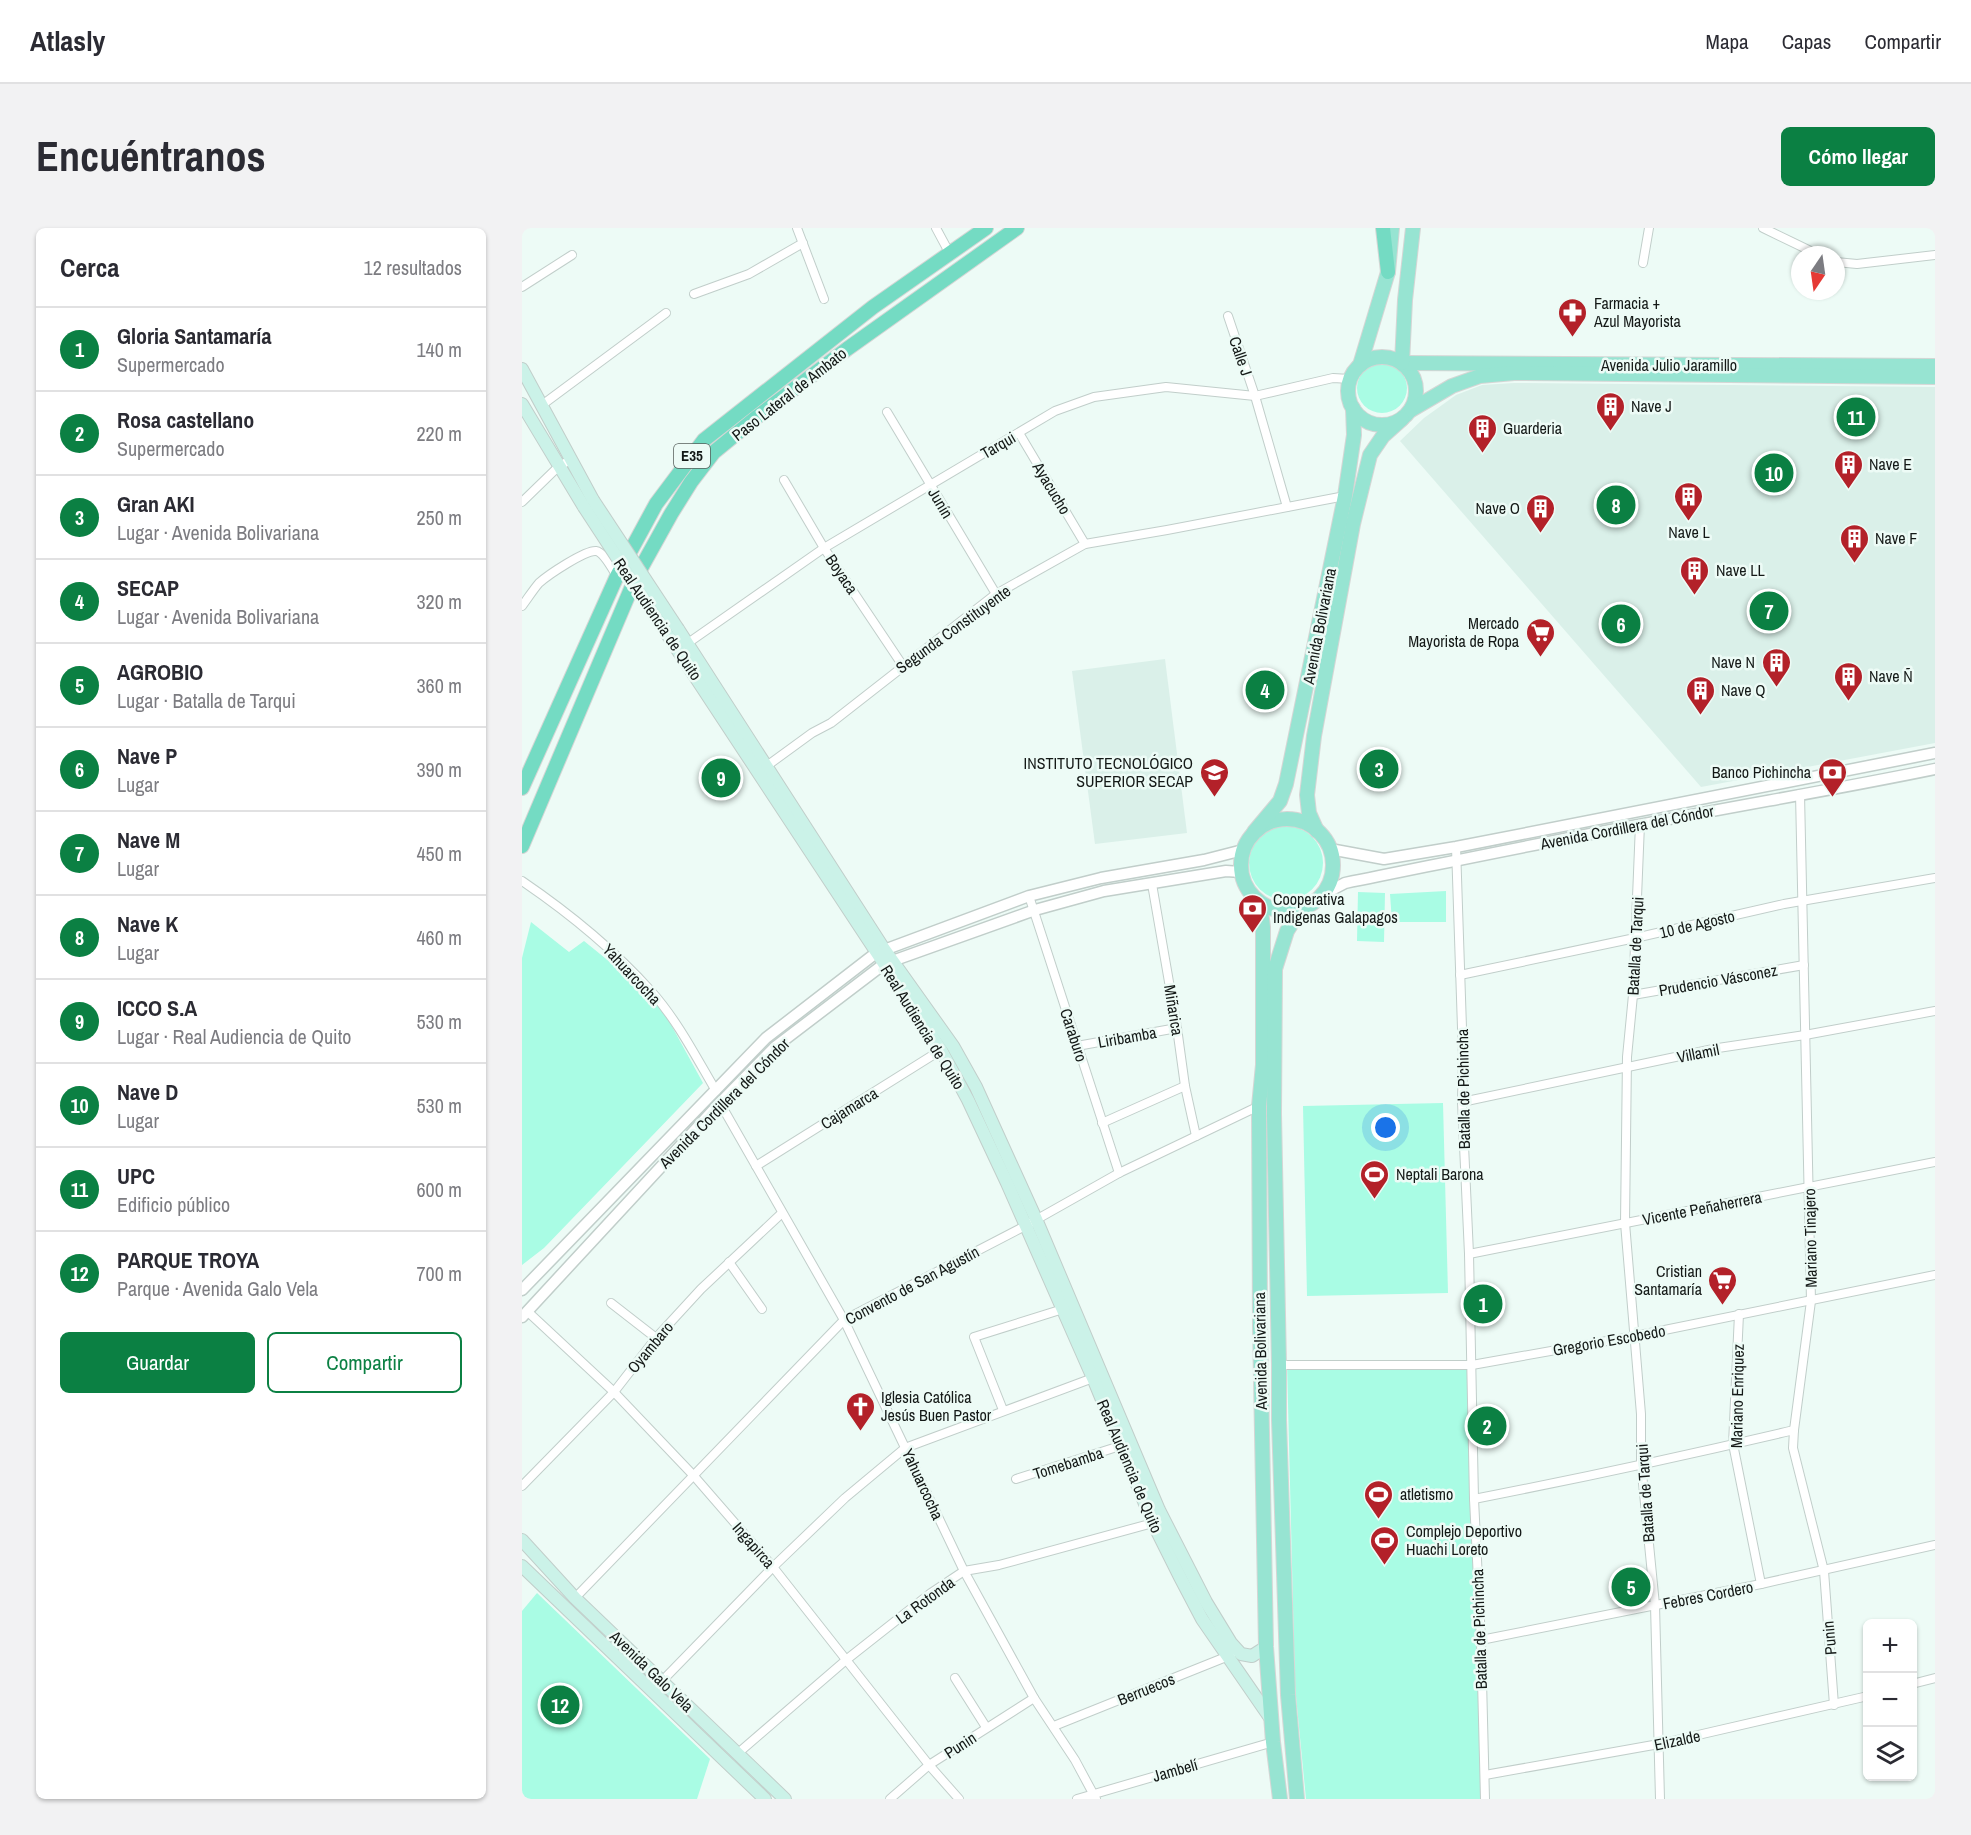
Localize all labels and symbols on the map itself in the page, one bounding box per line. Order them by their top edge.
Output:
north arrow [1791,246,1845,300]
place label: Farmacia + Azul Mayorista [1593,292,1681,332]
pharmacy icon: Farmacia + Azul Mayorista [1557,296,1589,338]
street label: Calle J [1224,333,1258,379]
street label: Paso Lateral de Ambato [727,342,851,446]
street label: Avenida Julio Jaramillo [1600,354,1737,376]
building icon: Nave J [1594,390,1626,432]
pin: 11 [1836,394,1876,440]
place label: Nave J [1631,395,1672,417]
building icon: Guarderia [1466,412,1498,454]
place label: Guarderia [1503,417,1563,439]
street label: Tarqui [977,426,1019,464]
road number: E35 [674,444,710,468]
building icon: Nave E [1832,448,1864,490]
pin: 10 [1754,450,1794,496]
place label: Nave E [1869,453,1912,475]
street label: Ayacucho [1027,457,1076,518]
building icon: Nave L [1673,480,1705,522]
pin: 8 [1596,482,1636,528]
street label: Junín [923,484,959,522]
building icon: Nave O [1525,492,1557,534]
place label: Nave O [1476,497,1520,519]
place label: Nave L [1668,521,1710,543]
building icon: Nave F [1838,522,1870,564]
place label: Nave F [1875,527,1917,549]
street label: Boyaca [821,550,864,599]
street label: Real Audiencia de Quito [609,554,707,684]
building icon: Nave LL [1679,554,1711,596]
place label: Nave LL [1716,559,1766,581]
street label: Avenida Bolivariana [1297,565,1341,687]
street label: Segunda Constituyente [891,580,1015,678]
pin: 7 [1750,588,1788,634]
pin: 6 [1602,602,1640,646]
place label: Mercado Mayorista de Ropa [1408,612,1520,652]
supermarket icon: Mercado Mayorista de Ropa [1524,616,1556,658]
building icon: Nave N [1760,646,1792,688]
place label: Nave N [1711,651,1755,673]
building icon: Nave Ñ [1832,660,1864,702]
place label: Nave Ñ [1869,665,1913,687]
pin: 4 [1246,668,1284,712]
building icon: Nave Q [1684,674,1716,716]
place label: Nave Q [1721,679,1765,701]
pin: 3 [1360,746,1398,792]
place label: INSTITUTO TECNOLÓGICO SUPERIOR SECAP [1024,752,1193,792]
pin: 9 [702,756,740,800]
school or university icon: INSTITUTO TECNOLÓGICO SUPERIOR SECAP [1198,756,1230,798]
bank icon: Banco Pichincha [1816,756,1848,798]
place label: Banco Pichincha [1712,761,1812,783]
street label: Avenida Cordillera del Cóndor [1537,799,1716,855]
place label: Cooperativa Indigenas Galapagos [1273,888,1398,928]
bank icon: Cooperativa Indigenas Galapagos [1236,892,1268,934]
street label: Batalla de Tarqui [1621,896,1649,996]
street label: 10 de Agosto [1657,905,1737,943]
street label: Yahuarcocha [598,939,667,1010]
street label: Prudencio Vásconez [1657,959,1779,1001]
street label: Real Audiencia de Quito [876,961,970,1093]
street label: Miñarica [1159,983,1189,1038]
street label: Caraburo [1055,1006,1093,1064]
street label: Liribamba [1096,1021,1159,1053]
street label: Batalla de Pichincha [1451,1028,1475,1149]
street label: Avenida Cordillera del Cóndor [653,1032,795,1174]
street label: Villamil [1675,1038,1721,1068]
street label: Cajamarca [816,1081,882,1134]
your location [1371,1113,1400,1142]
sports icon: Neptali Barona [1359,1158,1391,1200]
place label: Neptali Barona [1396,1163,1484,1185]
street label: Vicente Peñaherrera [1641,1186,1764,1230]
street label: Mariano Tinajero [1798,1188,1822,1288]
street label: Convento de San Agustín [841,1240,983,1330]
place label: Cristian Santamaría [1634,1260,1703,1300]
supermarket icon: Cristian Santamaría [1707,1264,1739,1306]
pin: 1 [1464,1282,1502,1326]
street label: Avenida Bolivariana [1248,1291,1272,1411]
street label: Oyambaro [622,1316,678,1378]
street label: Gregorio Escobedo [1551,1319,1667,1361]
street label: Mariano Enriquez [1725,1343,1749,1448]
place label: Iglesia Católica Jesús Buen Pastor [881,1386,992,1426]
church icon: Iglesia Católica Jesús Buen Pastor [844,1390,876,1432]
street label: Real Audiencia de Quito [1092,1396,1168,1536]
pin: 2 [1468,1404,1506,1448]
street label: Tomebamba [1030,1441,1106,1485]
street label: Batalla de Tarqui [1631,1443,1659,1543]
street label: Yahuarcocha [897,1445,949,1524]
sports icon: atletismo [1363,1478,1395,1520]
place label: atletismo [1400,1483,1453,1505]
street label: Ingapirca [728,1517,781,1573]
place label: Complejo Deportivo Huachi Loreto [1406,1520,1522,1560]
sports icon: Complejo Deportivo Huachi Loreto [1369,1524,1401,1566]
pin: 5 [1612,1564,1650,1610]
street label: Batalla de Pichincha [1466,1568,1492,1690]
street label: La Rotonda [891,1571,959,1629]
street label: Febres Cordero [1661,1575,1755,1615]
street label: Punin [1817,1620,1841,1656]
street label: Avenida Galo Vela [605,1625,699,1717]
street label: Berruecos [1114,1668,1178,1710]
pin: 12 [540,1682,579,1728]
street label: Elizalde [1652,1724,1702,1756]
street label: Punin [940,1726,980,1764]
street label: Jambelí [1150,1753,1200,1787]

